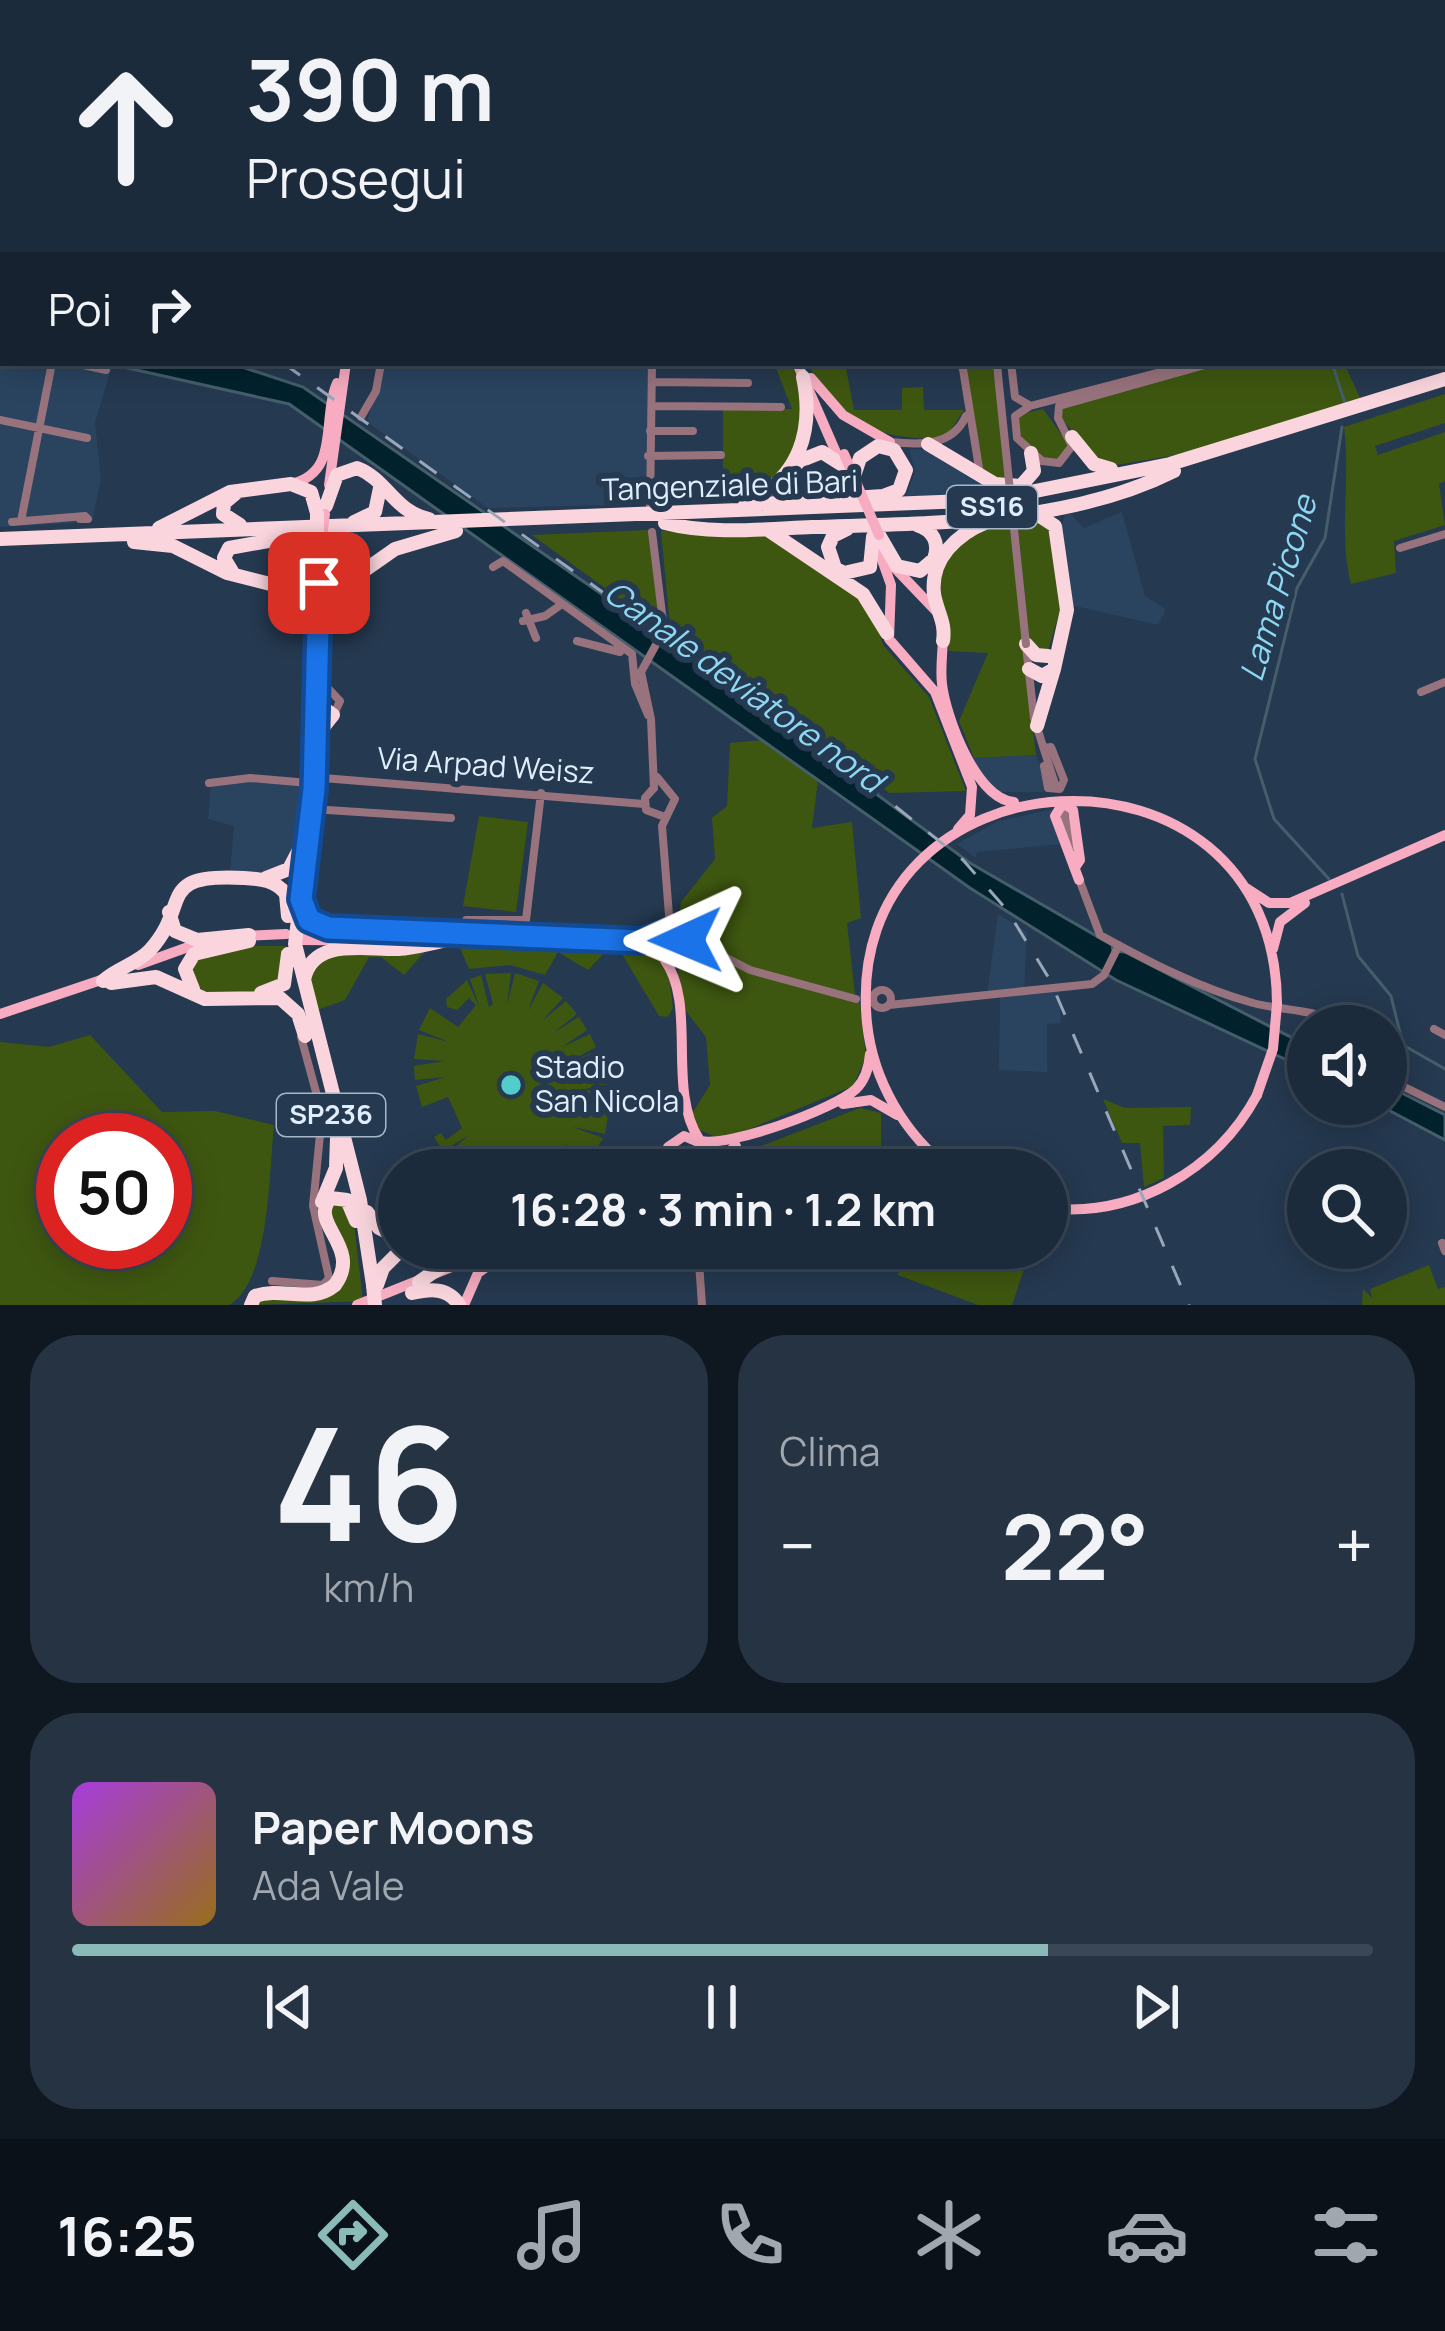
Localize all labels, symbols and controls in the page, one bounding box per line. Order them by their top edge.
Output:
text: 390 m [246,31,495,146]
icon: ahead [48,48,204,204]
text: Prosegui [246,140,466,214]
icon: right [136,276,202,342]
text: Poi [48,278,112,340]
street label: Tangenziale di Bari [601,460,859,509]
road number: SS16 [947,486,1037,528]
water label: Lama Picone [1228,488,1328,686]
pin [268,532,370,634]
icon: arrive [286,550,352,616]
water label: Canale deviatore nord [596,569,896,805]
street label: Via Arpad Weisz [376,736,596,793]
position arrow [623,877,749,1003]
map controls [1287,1005,1407,1269]
button: sound [1287,1005,1407,1125]
place label: Stadio San Nicola [535,1046,679,1121]
marker: Stadio San Nicola [498,1072,524,1098]
road number: SP236 [277,1094,385,1136]
speed limit sign: 50 [36,1113,192,1269]
button: search [1287,1149,1407,1269]
text: 16:28 · 3 min · 1.2 km [510,1178,936,1240]
text: 46 [273,1375,465,1588]
text: Clima [780,1424,880,1478]
text: 22° [1001,1484,1149,1607]
text: − [780,1500,815,1590]
text: + [1335,1500,1373,1590]
text: km/h [323,1560,414,1614]
text: Paper Moons [252,1796,534,1858]
text: Ada Vale [252,1858,405,1912]
icon: previous [256,1974,322,2040]
icon: pause [689,1974,755,2040]
icon: next [1123,1974,1189,2040]
icon: directions [311,2193,395,2277]
icon: music [510,2193,594,2277]
icon: phone [708,2193,792,2277]
icon: climate [907,2193,991,2277]
icon: car [1105,2193,1189,2277]
icon: filters [1304,2193,1388,2277]
text: 16:25 [57,2198,197,2272]

